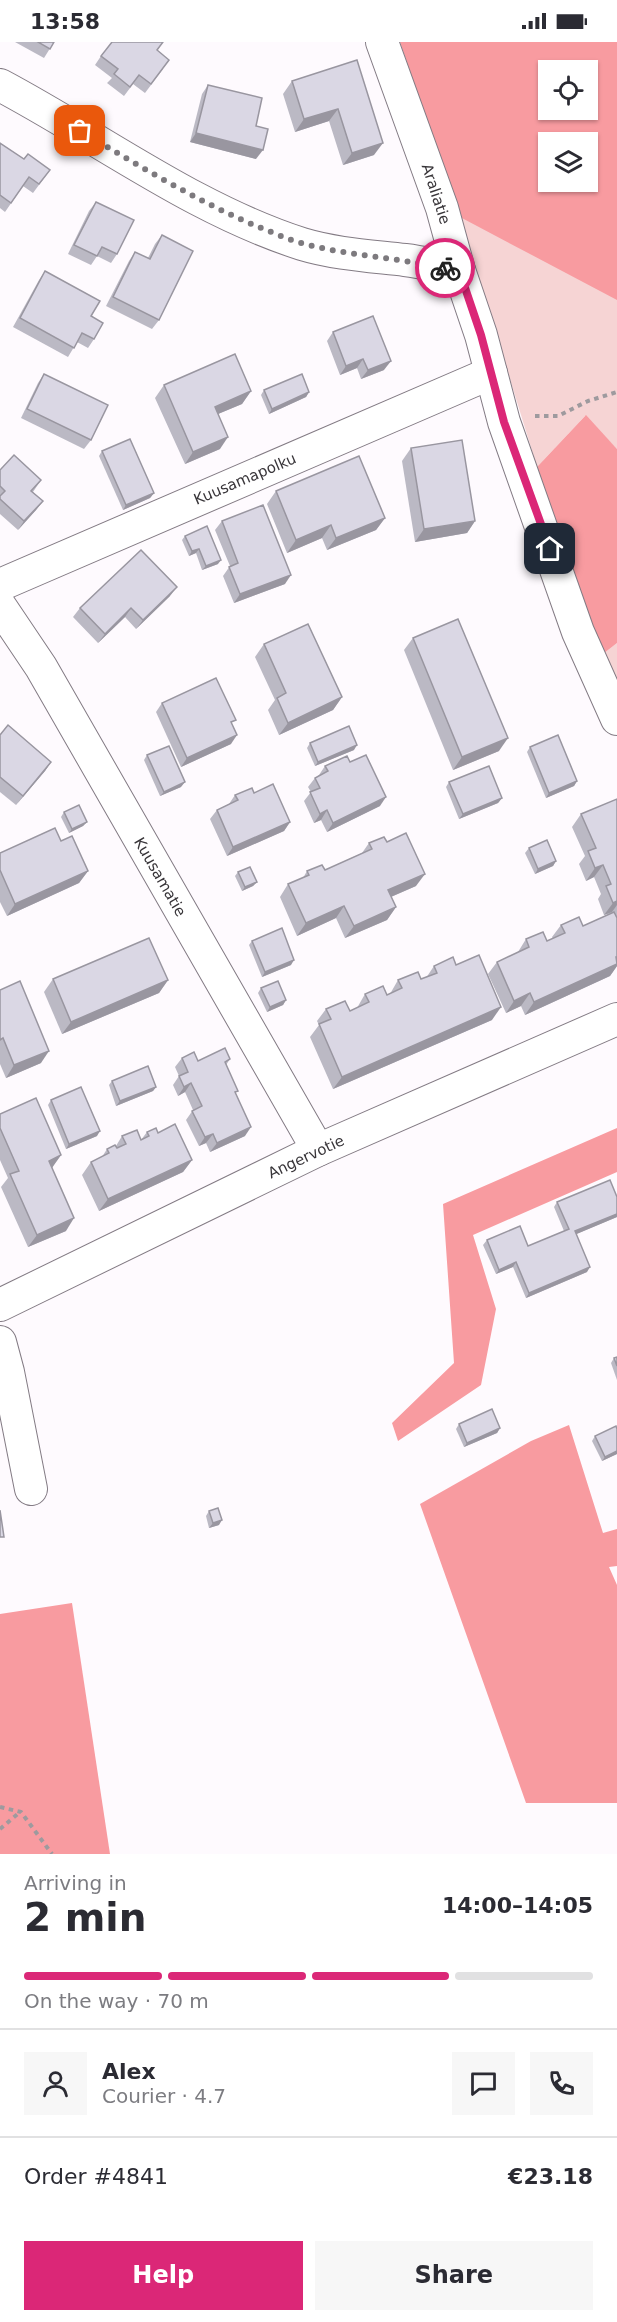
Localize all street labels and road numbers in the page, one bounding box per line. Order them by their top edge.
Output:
street label: Araliatie [418,162,454,226]
street label: Kuusamapolku [191,449,299,509]
street label: Kuusamatie [130,834,190,920]
street label: Angervotie [265,1132,347,1182]

